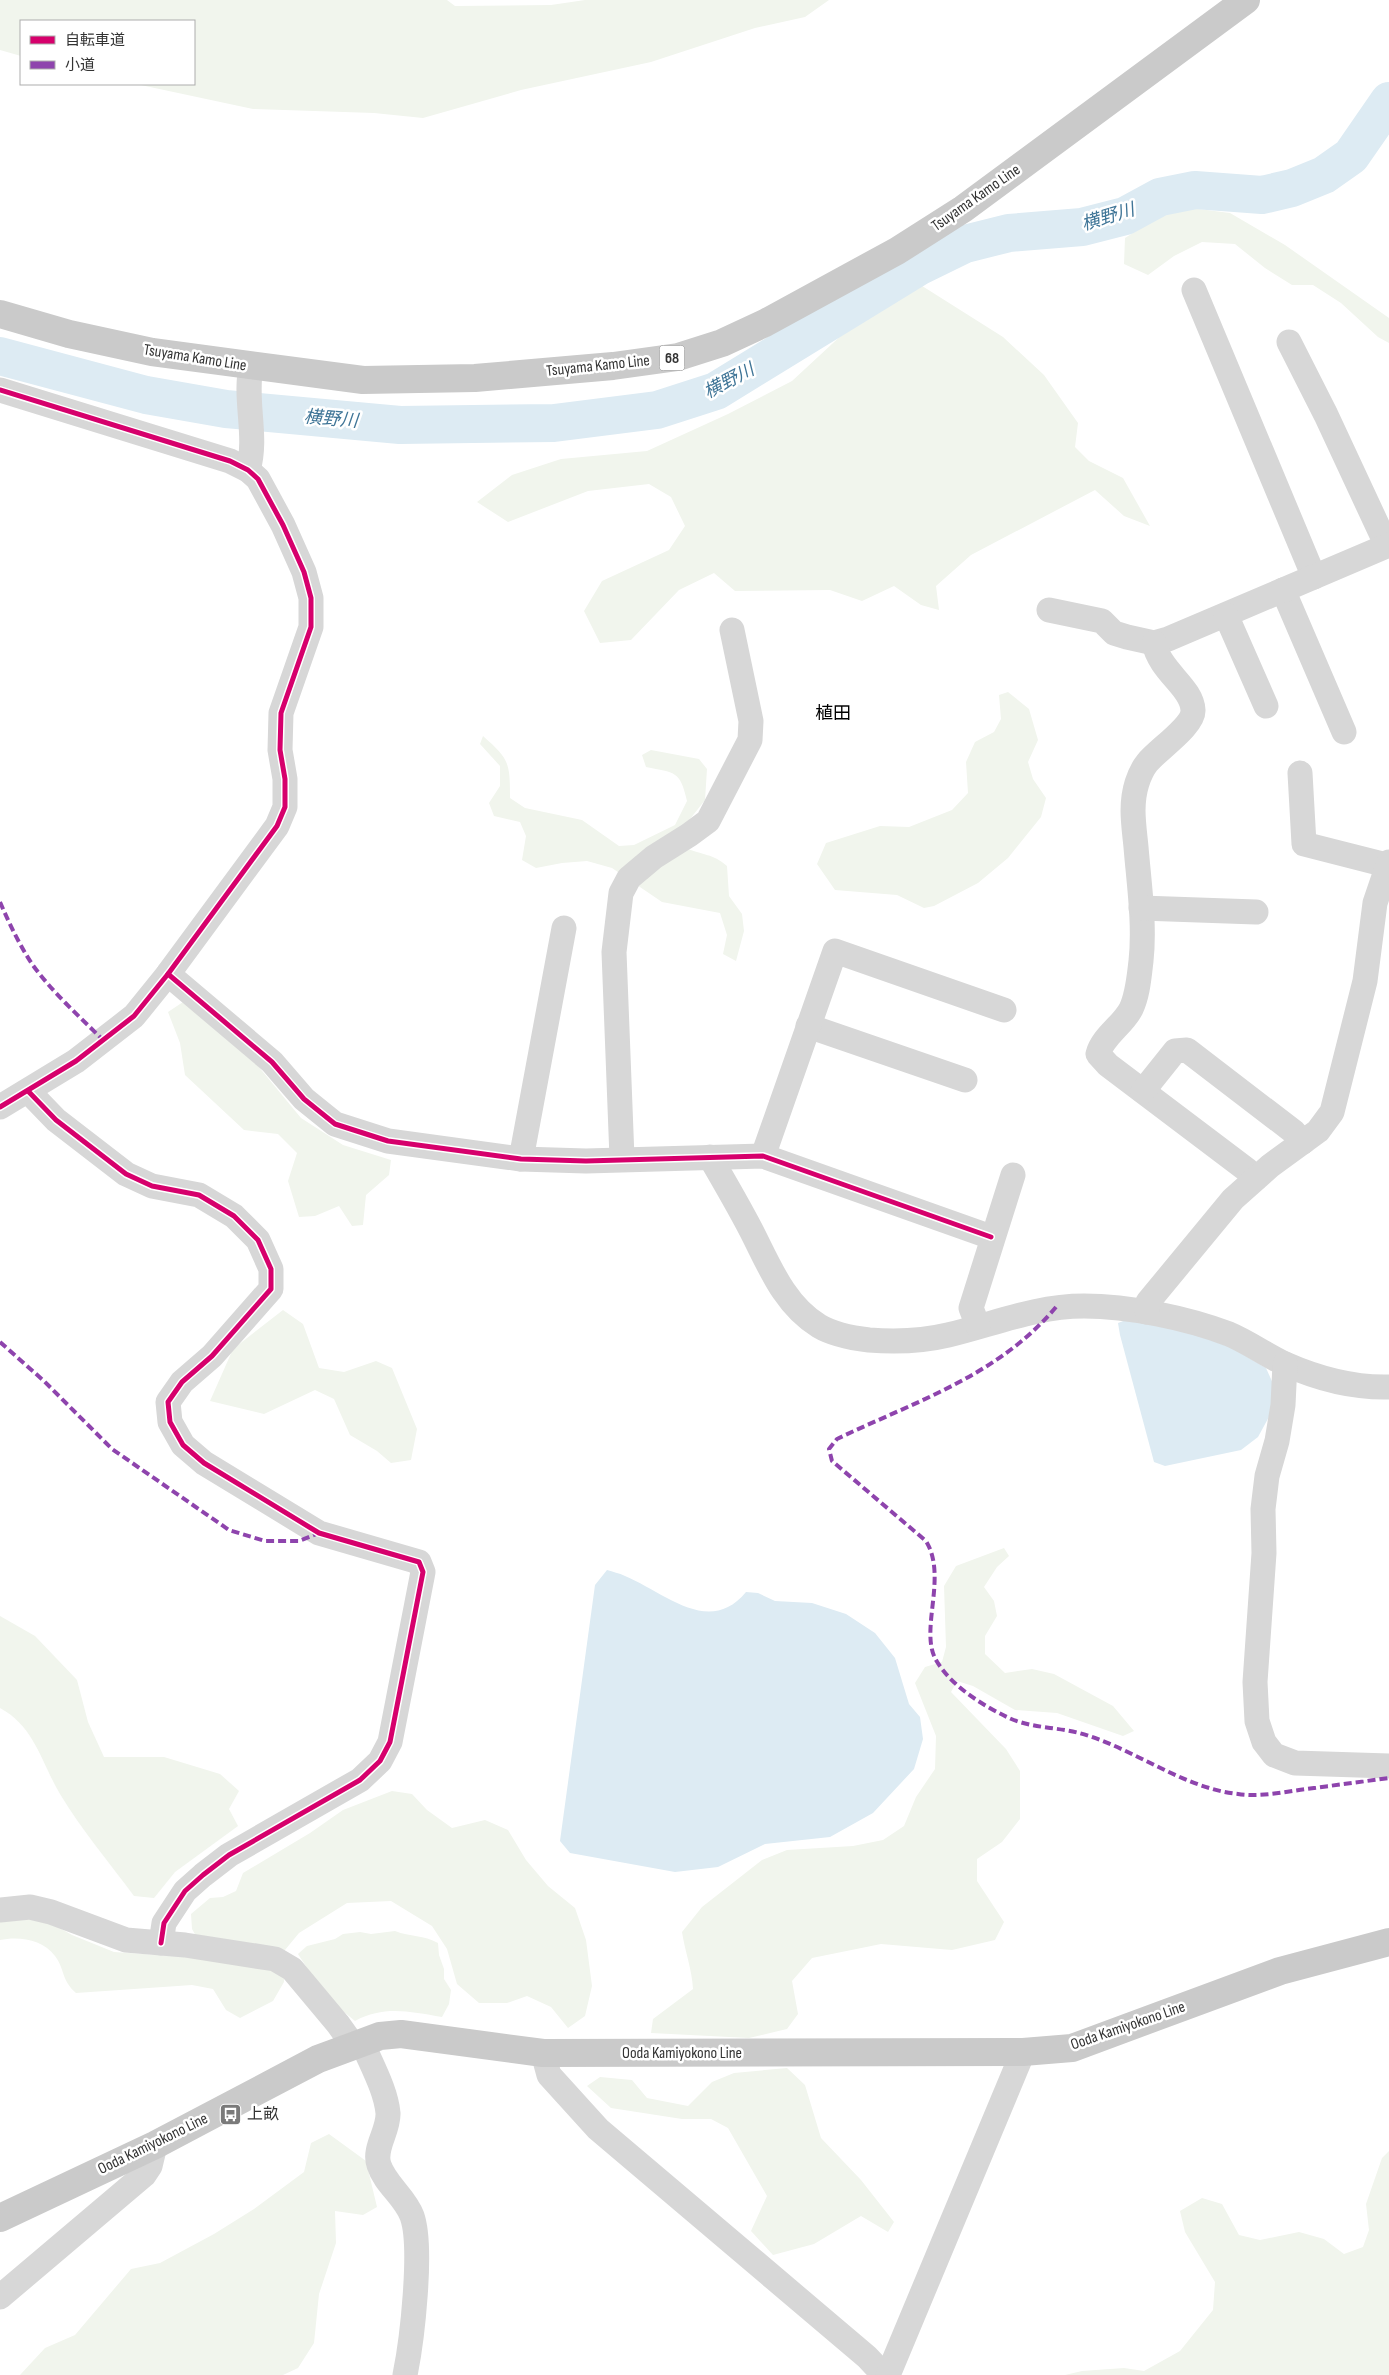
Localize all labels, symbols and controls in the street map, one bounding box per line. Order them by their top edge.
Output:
legend [20,20,195,85]
text: 自転車道 [65,31,125,50]
text: 小道 [65,56,95,75]
street label: Tsuyama Kamo Line [928,160,1024,236]
water label: 横野川 [1079,198,1139,235]
street label: Tsuyama Kamo Line [142,340,248,376]
road number: 68 [660,346,684,370]
street label: Tsuyama Kamo Line [545,351,651,381]
water label: 横野川 [700,358,760,403]
water label: 横野川 [303,406,361,432]
district label: 植田 [815,703,851,724]
street label: Ooda Kamiyokono Line [1068,1998,1188,2054]
street label: Ooda Kamiyokono Line [622,2044,742,2063]
bus stop icon: 上畝 [219,2102,243,2126]
place label: 上畝 [247,2105,279,2124]
street label: Ooda Kamiyokono Line [95,2109,211,2179]

